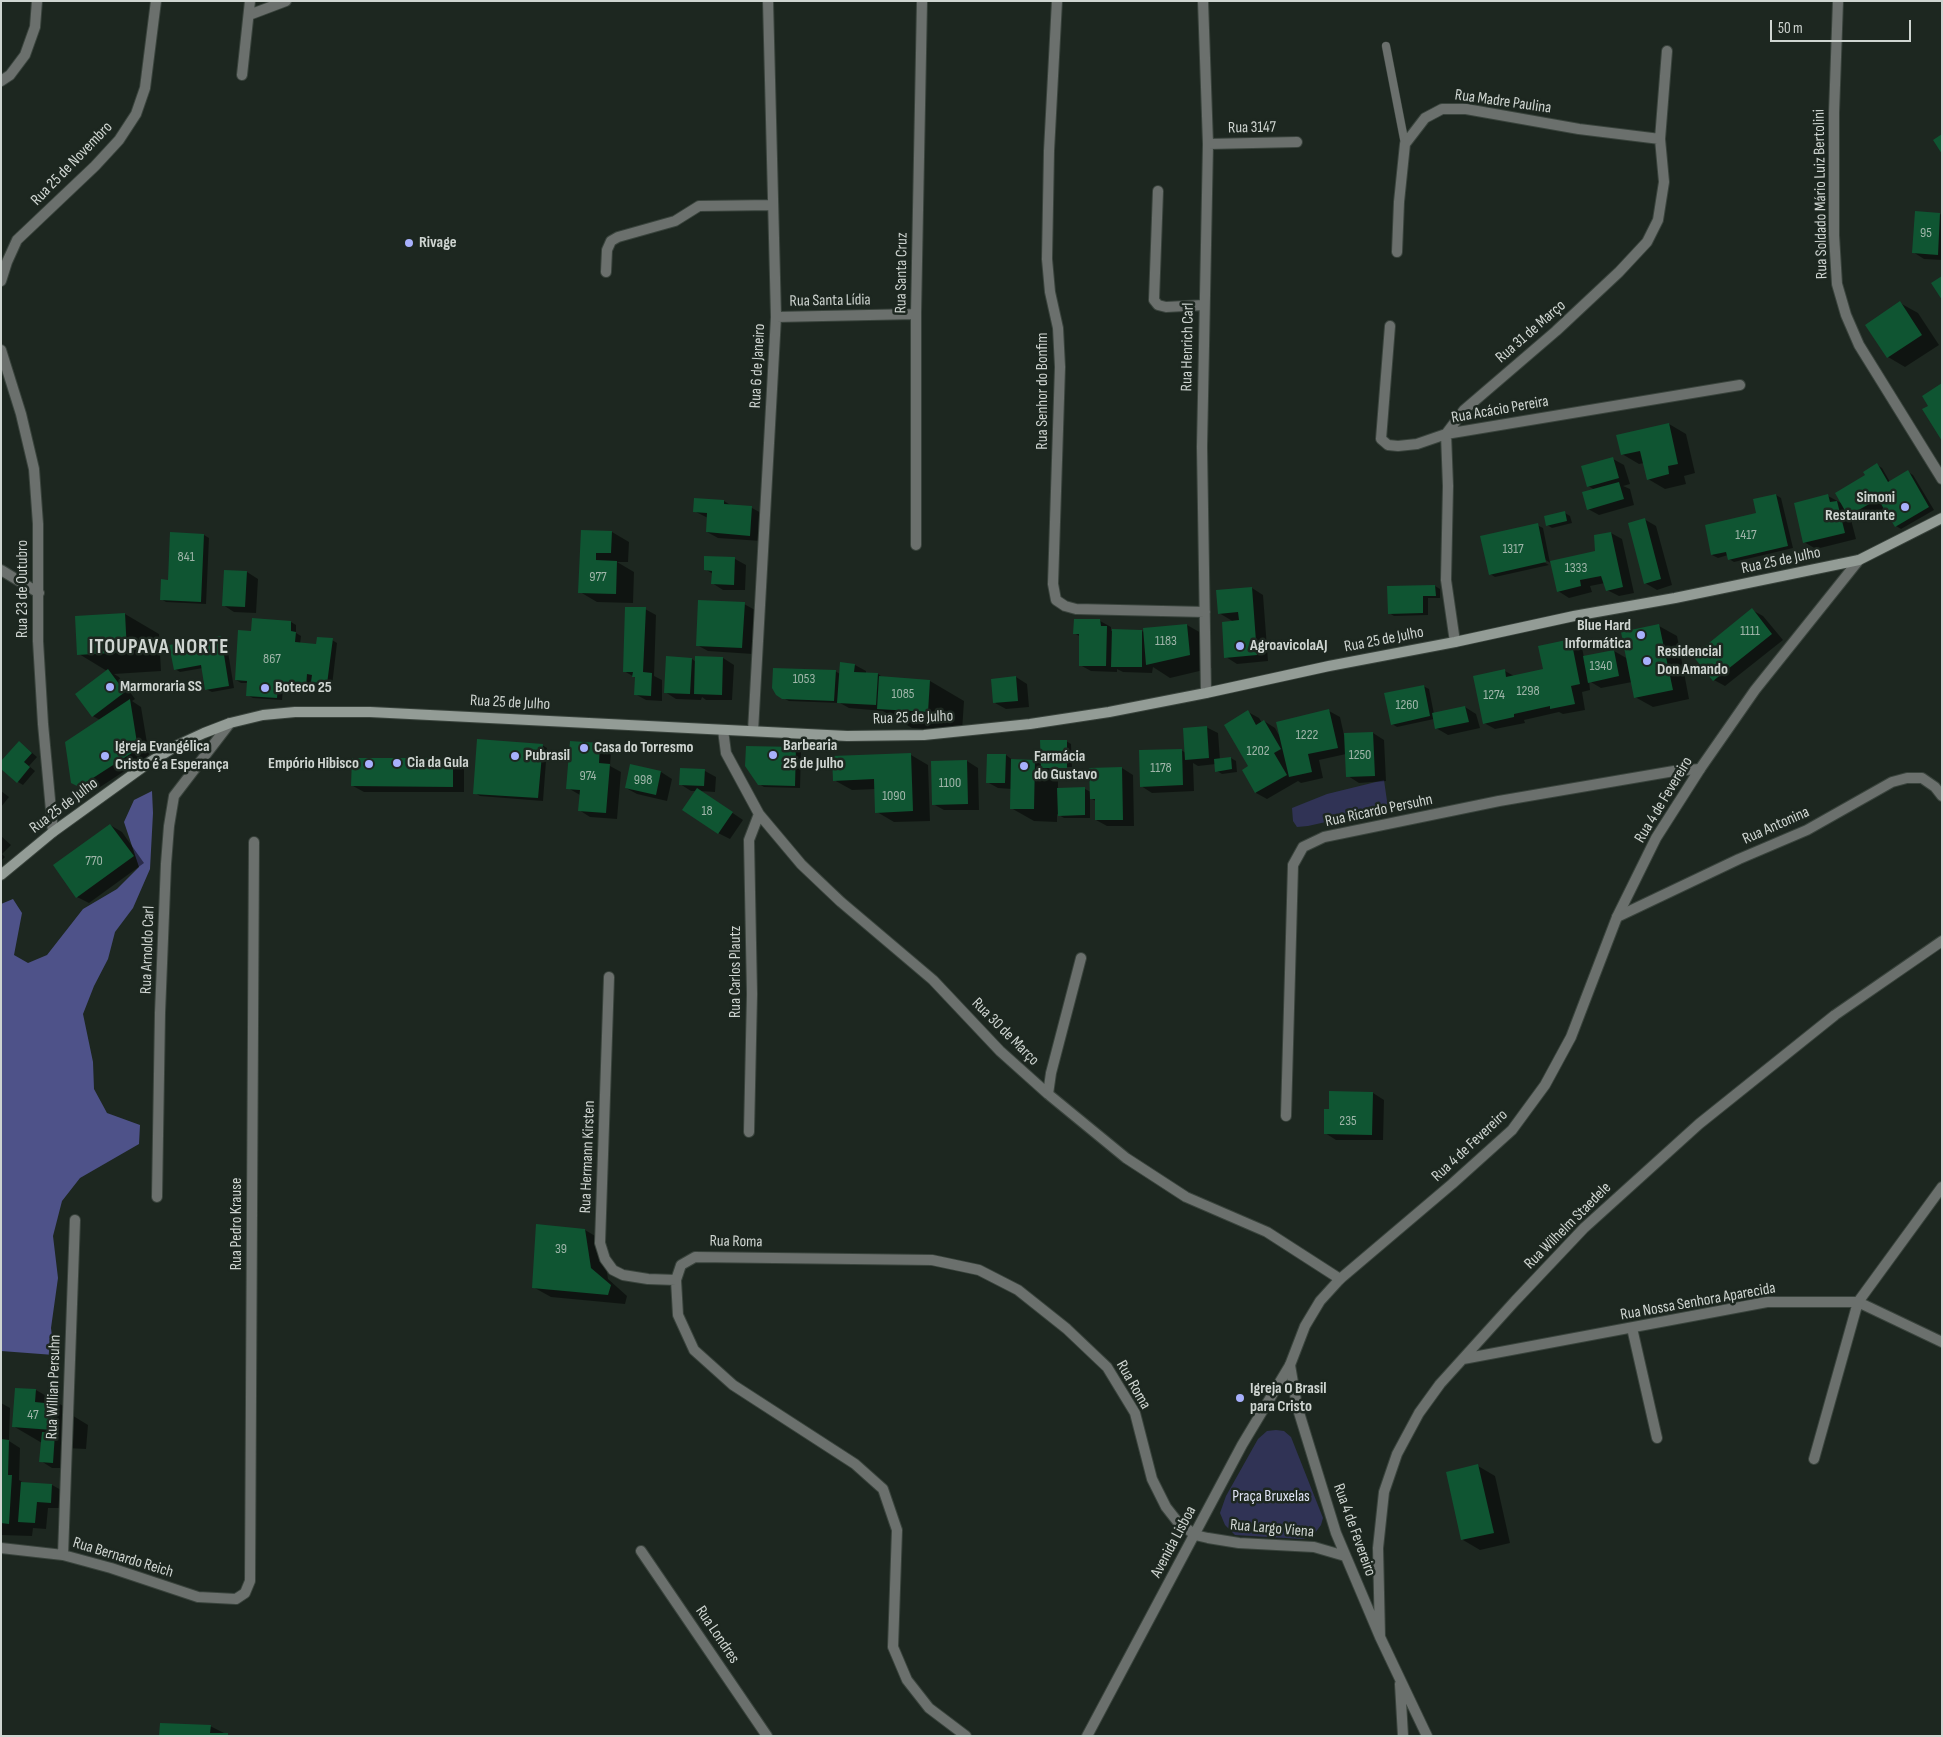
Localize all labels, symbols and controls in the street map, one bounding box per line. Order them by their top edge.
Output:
scale bar [1773,10,1914,42]
text: 50 m [1778,19,1803,38]
street label: Rua Madre Paulina [1454,86,1552,118]
street label: Rua Soldado Mário Luiz Bertolini [1810,109,1832,279]
street label: Rua 25 de Novembro [27,118,117,210]
street label: Rua 3147 [1228,118,1276,138]
house number: 95 [1920,225,1932,241]
street label: Rua Santa Cruz [892,232,912,314]
place label: Rivage [419,233,457,253]
marker: Rivage [403,237,415,249]
street label: Rua Santa Lídia [789,291,871,311]
street label: Rua 31 de Março [1492,296,1570,368]
street label: Rua Henrich Carl [1178,302,1198,392]
street label: Rua 6 de Janeiro [746,323,770,409]
street label: Rua Senhor do Bonfim [1033,332,1053,450]
street label: Rua Acácio Pereira [1450,392,1550,428]
place label: Simoni Restaurante [1825,488,1895,526]
marker: Simoni Restaurante [1899,501,1911,513]
house number: 1417 [1735,527,1757,543]
street label: Rua 23 de Outubro [13,540,33,638]
house number: 1317 [1502,541,1524,557]
street label: Rua 25 de Julho [1740,543,1822,579]
house number: 841 [177,549,195,565]
house number: 1333 [1565,560,1587,576]
house number: 977 [589,569,607,585]
place label: Blue Hard Informática [1565,616,1631,654]
street label: Rua 25 de Julho [1343,623,1425,657]
house number: 1111 [1740,623,1760,639]
marker: Blue Hard Informática [1635,629,1647,641]
house number: 1183 [1155,633,1177,649]
district label: ITOUPAVA NORTE [87,635,231,661]
place label: AgroavicolaAJ [1250,636,1328,656]
marker: AgroavicolaAJ [1234,640,1246,652]
place label: Residencial Don Amando [1657,642,1728,680]
house number: 867 [263,651,281,667]
marker: Residencial Don Amando [1641,655,1653,667]
house number: 1340 [1590,658,1612,674]
house number: 1053 [793,671,815,687]
place label: Marmoraria SS [120,677,202,697]
place label: Boteco 25 [275,678,332,698]
marker: Marmoraria SS [104,681,116,693]
marker: Boteco 25 [259,682,271,694]
house number: 1298 [1516,683,1540,699]
house number: 1085 [892,686,914,702]
house number: 1274 [1483,687,1505,703]
street label: Rua 25 de Julho [469,691,551,715]
house number: 1260 [1395,697,1419,713]
street label: Rua 25 de Julho [872,707,954,729]
house number: 1222 [1296,727,1318,743]
place label: Barbearia 25 de Julho [783,736,844,774]
place label: Igreja Evangélica Cristo é a Esperança [115,737,229,775]
place label: Casa do Torresmo [594,738,693,758]
marker: Casa do Torresmo [578,742,590,754]
house number: 1202 [1247,743,1269,759]
place label: Pubrasil [525,746,570,766]
place label: Farmácia do Gustavo [1034,747,1097,785]
house number: 1250 [1349,747,1371,763]
marker: Barbearia 25 de Julho [767,749,779,761]
marker: Igreja Evangélica Cristo é a Esperança [99,750,111,762]
marker: Pubrasil [509,750,521,762]
place label: Cia da Gula [407,753,469,773]
street label: Rua 4 de Fevereiro [1631,753,1697,847]
place label: Empório Hibisco [268,754,359,774]
marker: Cia da Gula [391,757,403,769]
marker: Empório Hibisco [363,758,375,770]
marker: Farmácia do Gustavo [1018,760,1030,772]
house number: 1178 [1150,760,1172,776]
house number: 974 [580,768,596,784]
house number: 998 [634,772,652,788]
street label: Rua 25 de Julho [26,774,102,838]
house number: 1100 [939,775,961,791]
house number: 1090 [882,788,906,804]
street label: Rua Ricardo Persuhn [1324,790,1434,832]
house number: 18 [701,803,713,819]
street label: Rua Antonina [1740,803,1812,849]
house number: 770 [85,853,103,869]
street label: Rua Arnoldo Carl [137,906,159,994]
street label: Rua Carlos Plautz [726,926,746,1018]
street label: Rua 30 de Março [967,994,1043,1070]
street label: Rua Hermann Kirsten [576,1100,600,1214]
street label: Rua 4 de Fevereiro [1428,1106,1512,1186]
house number: 235 [1339,1113,1357,1129]
street label: Rua Pedro Krause [227,1178,247,1270]
street label: Rua Wilhelm Staedele [1521,1179,1615,1273]
street label: Rua Roma [709,1232,763,1252]
house number: 39 [555,1241,567,1257]
street label: Rua Nossa Senhora Aparecida [1619,1279,1777,1325]
street label: Rua Willian Persuhn [43,1334,65,1440]
street label: Rua Roma [1111,1357,1155,1413]
place label: Igreja O Brasil para Cristo [1250,1379,1327,1417]
marker: Igreja O Brasil para Cristo [1234,1392,1246,1404]
house number: 47 [27,1407,39,1423]
street label: Rua 4 de Fevereiro [1328,1481,1380,1579]
park label: Praça Bruxelas [1232,1487,1310,1507]
street label: Avenida Lisboa [1147,1503,1201,1581]
street label: Rua Largo Viena [1229,1516,1315,1542]
street label: Rua Bernardo Reich [70,1534,176,1582]
street label: Rua Londres [691,1603,743,1667]

